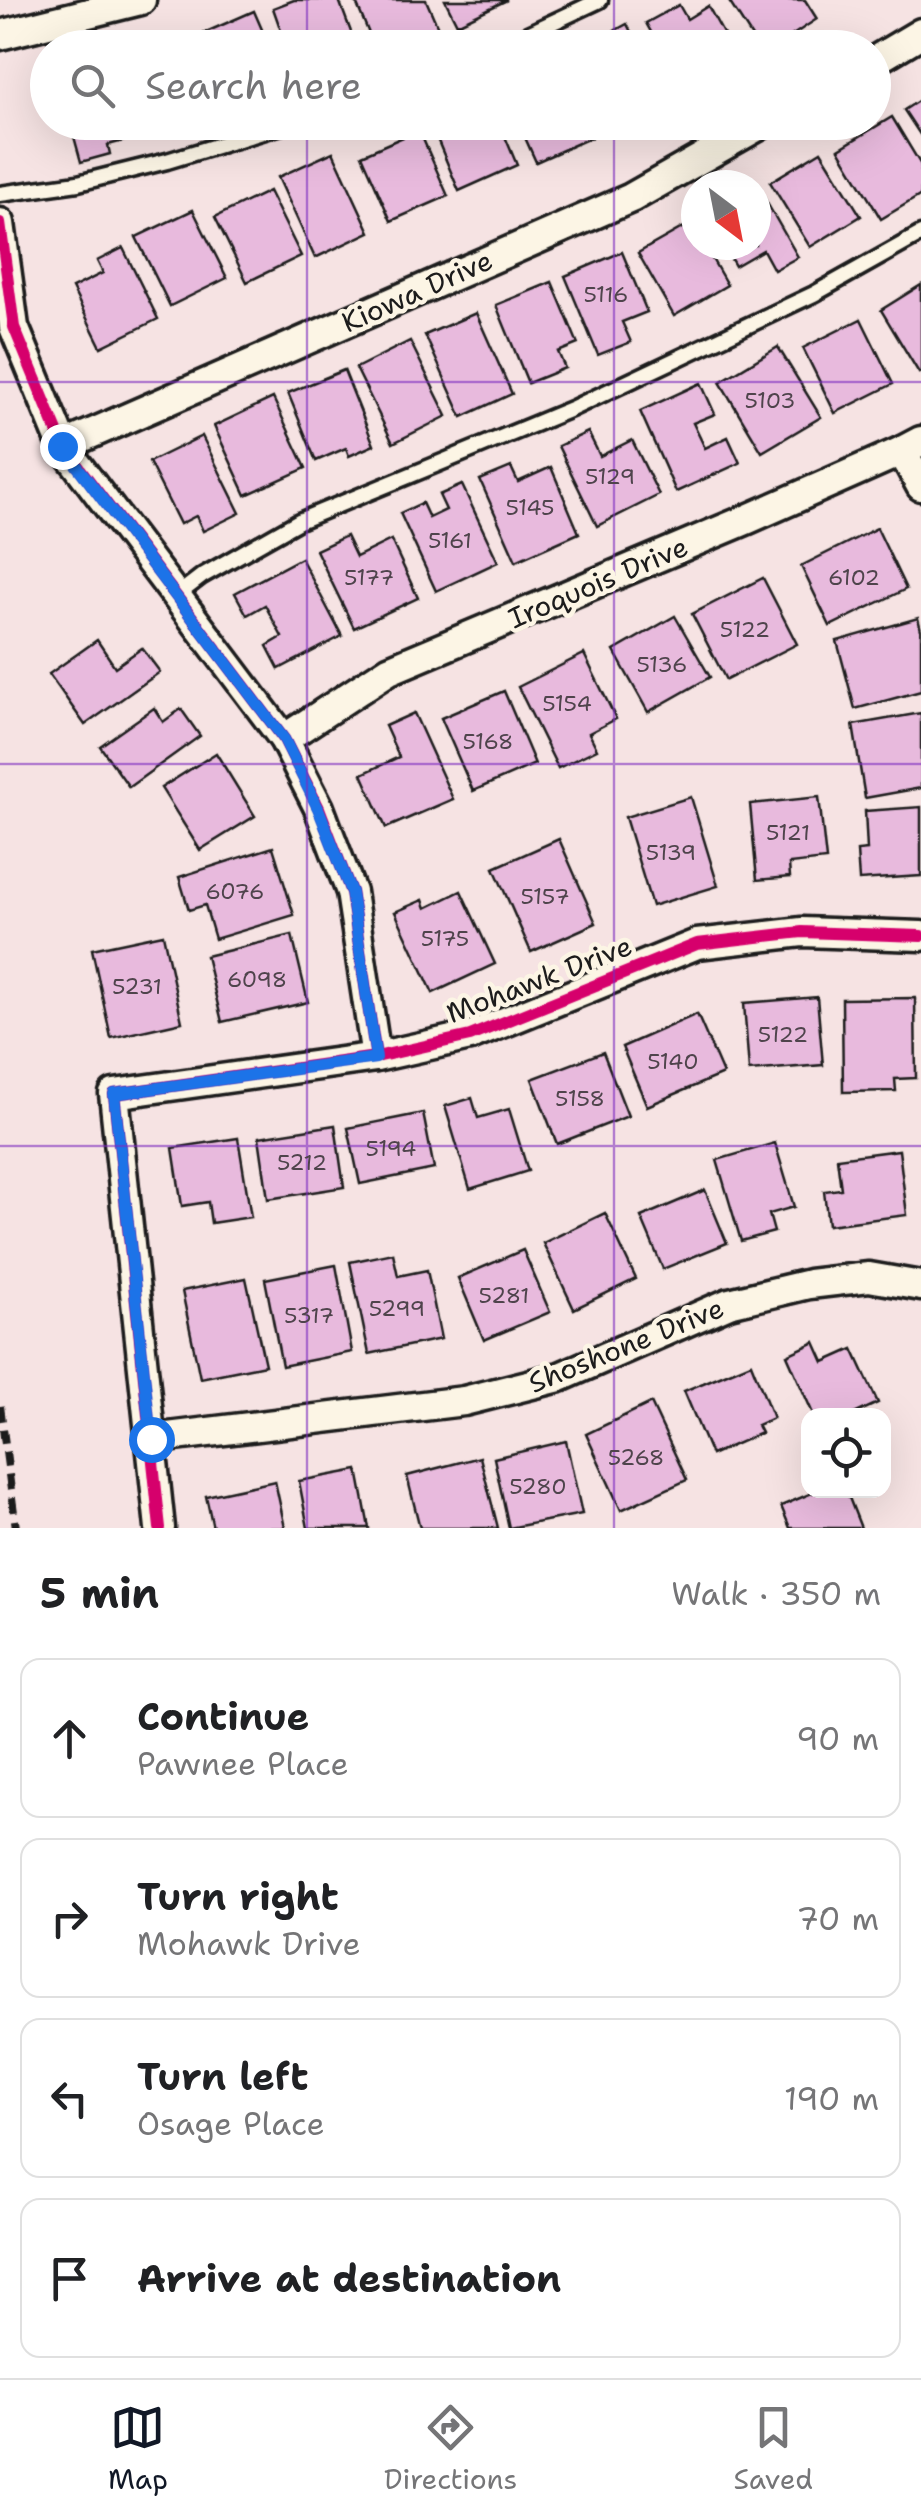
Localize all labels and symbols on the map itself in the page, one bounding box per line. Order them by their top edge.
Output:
north arrow [681,170,771,260]
street label: Kiowa Drive [336,241,498,341]
house number: 5116 [584,280,628,309]
house number: 5103 [745,386,795,415]
route end [40,424,86,470]
house number: 5129 [585,462,635,491]
house number: 5145 [506,493,555,522]
house number: 5161 [428,526,472,555]
street label: Iroquois Drive [502,527,694,637]
house number: 5177 [344,563,394,592]
house number: 6102 [828,563,880,592]
house number: 5122 [720,615,770,644]
house number: 5136 [637,650,687,679]
house number: 5154 [542,689,592,718]
house number: 5168 [463,727,513,756]
house number: 5121 [766,818,810,847]
house number: 5139 [646,838,696,867]
house number: 6076 [206,877,264,906]
house number: 5157 [520,882,570,911]
house number: 5175 [421,924,469,953]
street label: Mohawk Drive [441,926,637,1032]
house number: 6098 [227,965,287,994]
house number: 5231 [112,972,162,1001]
house number: 5122 [758,1020,808,1049]
house number: 5140 [647,1047,699,1076]
house number: 5158 [555,1084,605,1113]
house number: 5194 [366,1134,416,1163]
house number: 5212 [277,1148,327,1177]
house number: 5281 [479,1281,529,1310]
street label: Shoshone Drive [523,1288,729,1402]
house number: 5299 [369,1294,425,1323]
house number: 5317 [284,1301,334,1330]
route start [129,1417,175,1463]
house number: 5268 [608,1443,664,1472]
house number: 5280 [509,1472,567,1501]

